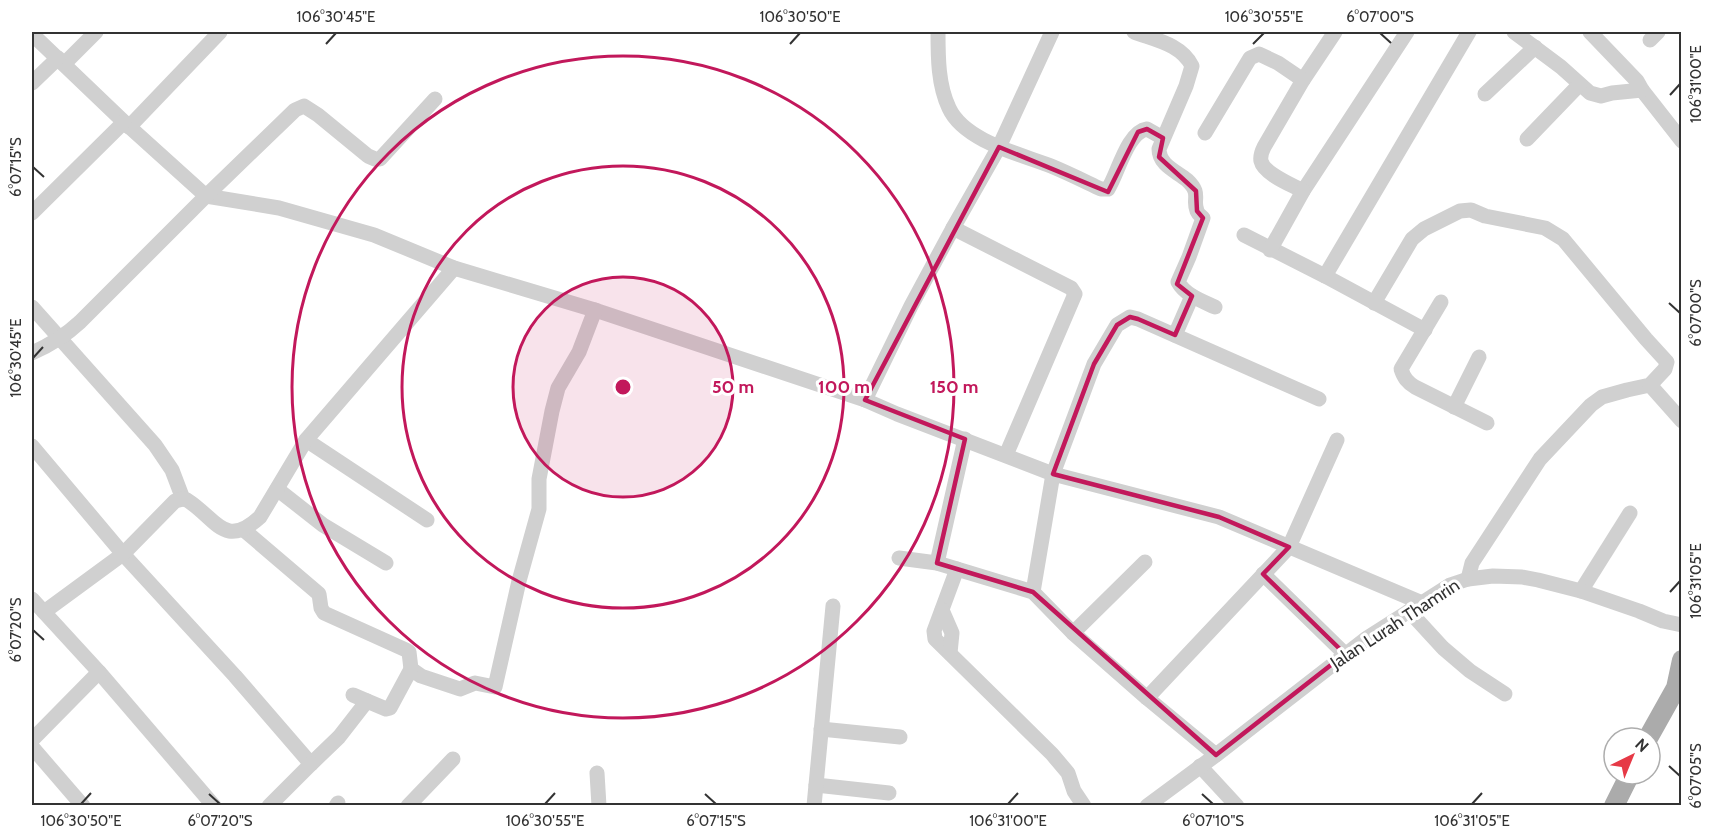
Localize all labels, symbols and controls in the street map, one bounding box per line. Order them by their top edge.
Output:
text: 106°30'45"E [297,8,375,26]
text: 106°30'50"E [760,8,840,26]
text: 106°30'55"E [1225,8,1303,26]
text: 6°07'00"S [1346,8,1414,26]
text: 106°31'00"E [1687,45,1705,123]
text: 6°07'15"S [7,137,25,197]
text: 6°07'00"S [1687,279,1705,347]
text: 106°30'45"E [7,319,25,397]
text: 50 m [712,376,754,398]
text: 100 m [818,376,870,398]
text: 150 m [930,376,978,398]
centre of rings [613,377,633,397]
text: 106°31'05"E [1687,543,1705,619]
street label: Jalan Lurah Thamrin [1325,574,1464,675]
text: 6°07'20"S [7,597,25,663]
north arrow [1602,726,1662,786]
text: N [1631,735,1653,756]
text: 6°07'05"S [1687,743,1705,809]
text: 106°30'50"E [41,812,121,830]
text: 6°07'20"S [187,812,253,830]
text: 106°30'55"E [506,812,584,830]
text: 6°07'15"S [686,812,746,830]
text: 106°31'00"E [969,812,1047,830]
text: 6°07'10"S [1182,812,1244,830]
text: 106°31'05"E [1434,812,1510,830]

